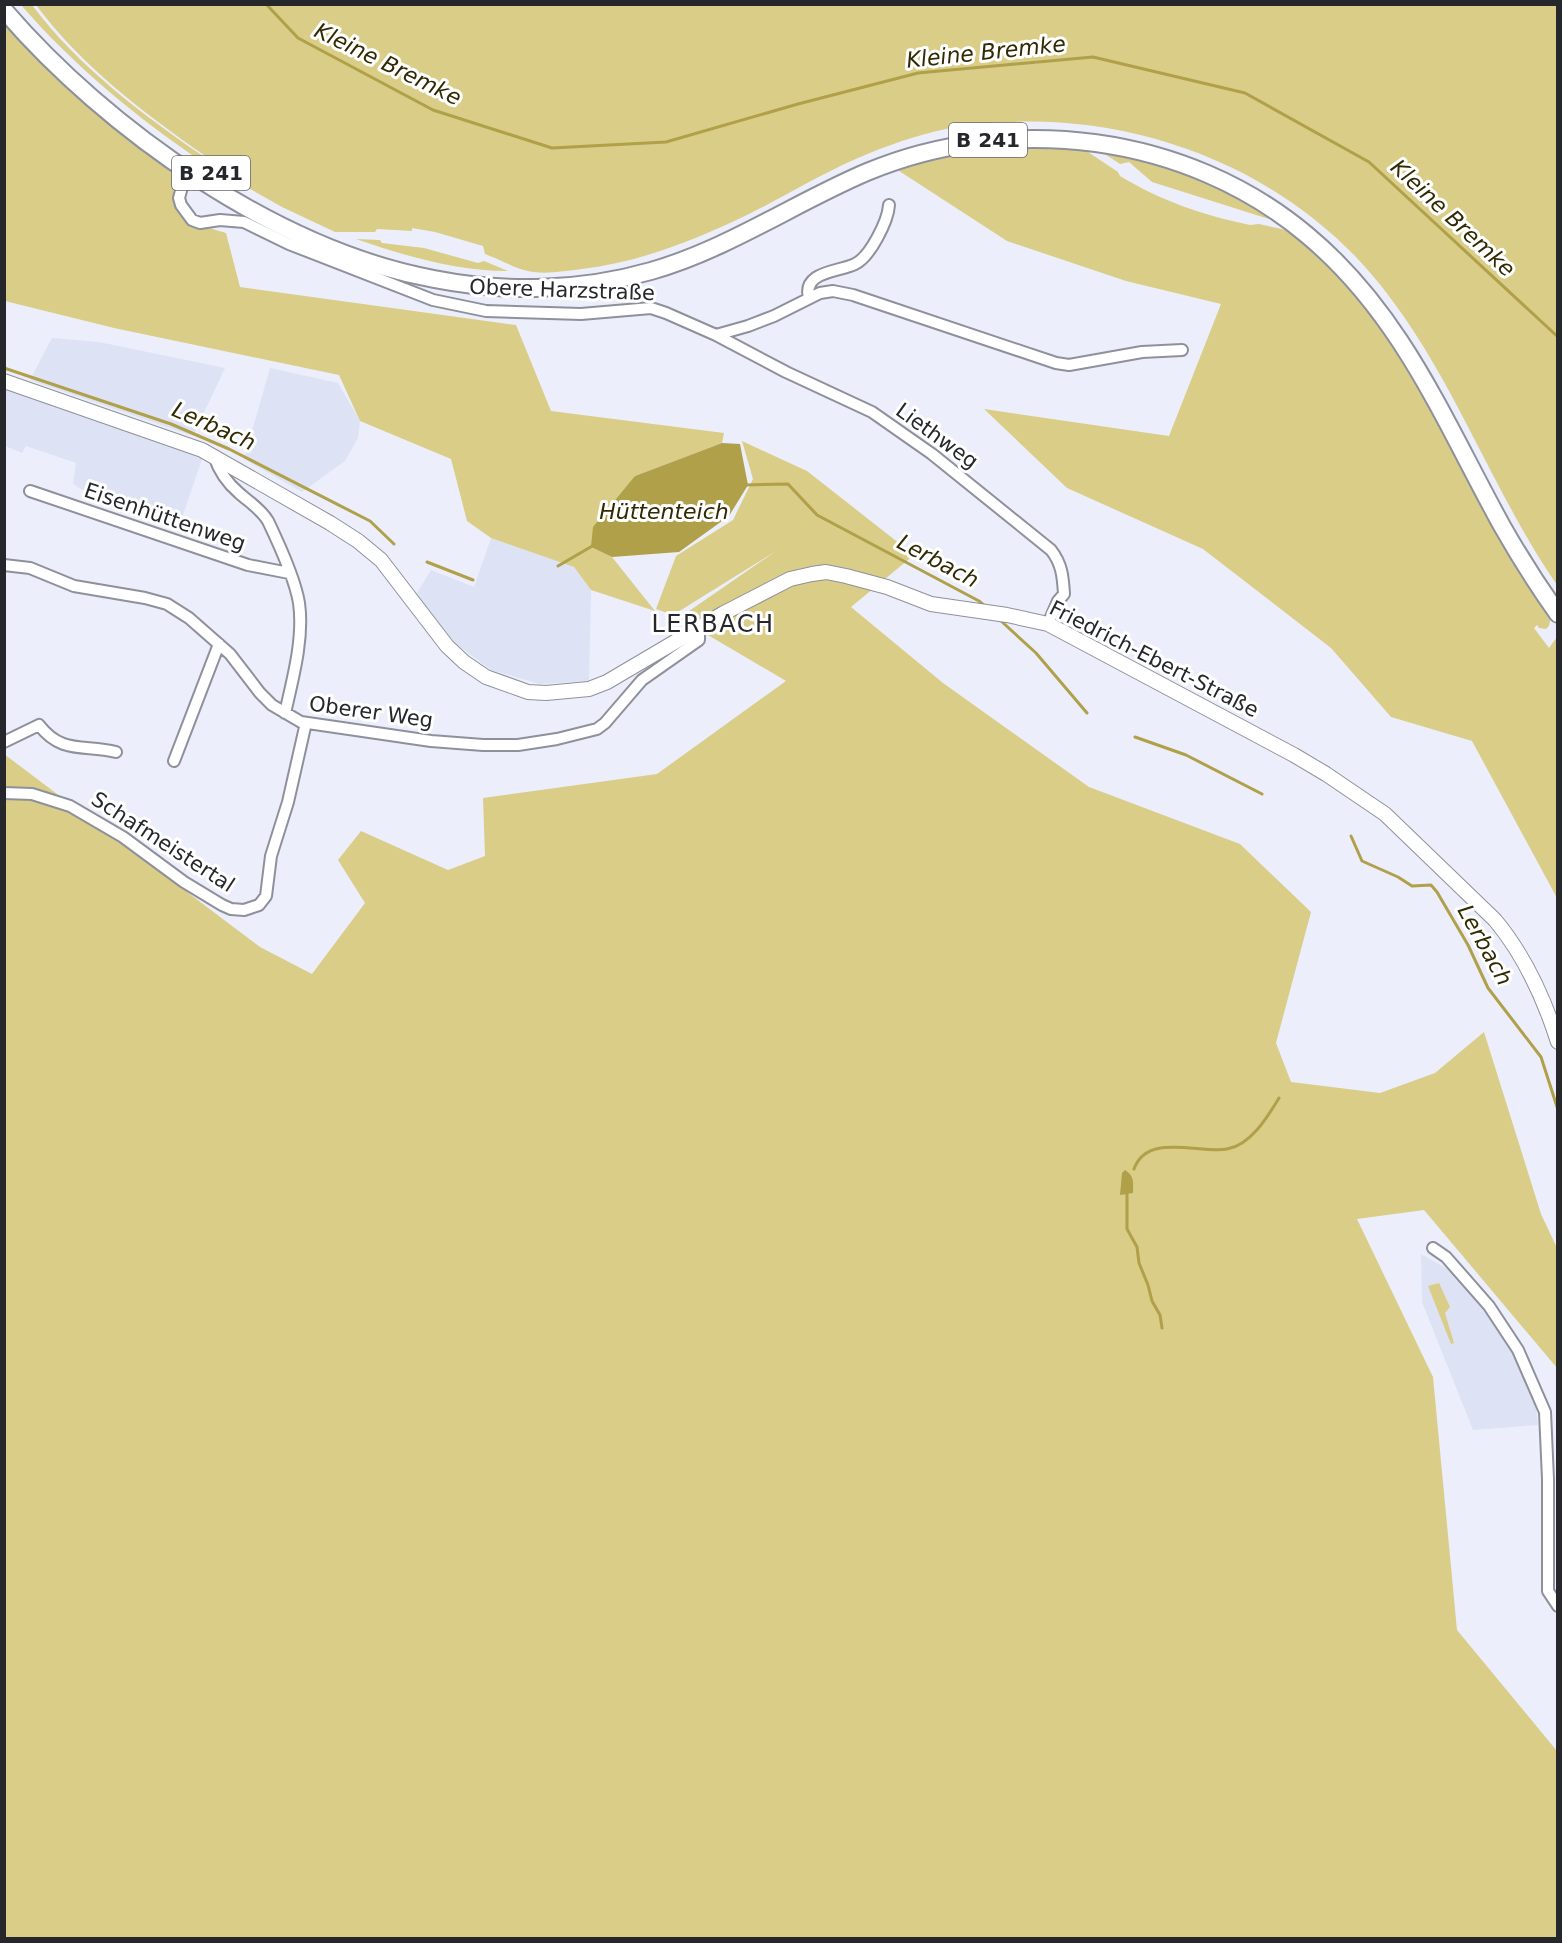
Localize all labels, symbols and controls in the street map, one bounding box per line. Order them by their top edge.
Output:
water label: Kleine Bremke [311,18,465,110]
water label: Kleine Bremke [905,31,1067,73]
road number: B 241 [949,123,1027,157]
water label: Kleine Bremke [1386,154,1520,282]
road number: B 241 [172,156,250,190]
street label: Obere Harzstraße [469,275,655,305]
water label: Lerbach [169,397,259,455]
street label: Liethweg [891,398,983,474]
street label: Eisenhüttenweg [81,478,249,556]
water label: Hüttenteich [599,499,729,524]
water label: Lerbach [893,529,983,593]
street label: Friedrich-Ebert-Straße [1045,596,1263,722]
district label: LERBACH [652,610,774,638]
street label: Oberer Weg [307,691,435,733]
street label: Schafmeistertal [87,787,239,897]
water label: Lerbach [1453,900,1517,990]

